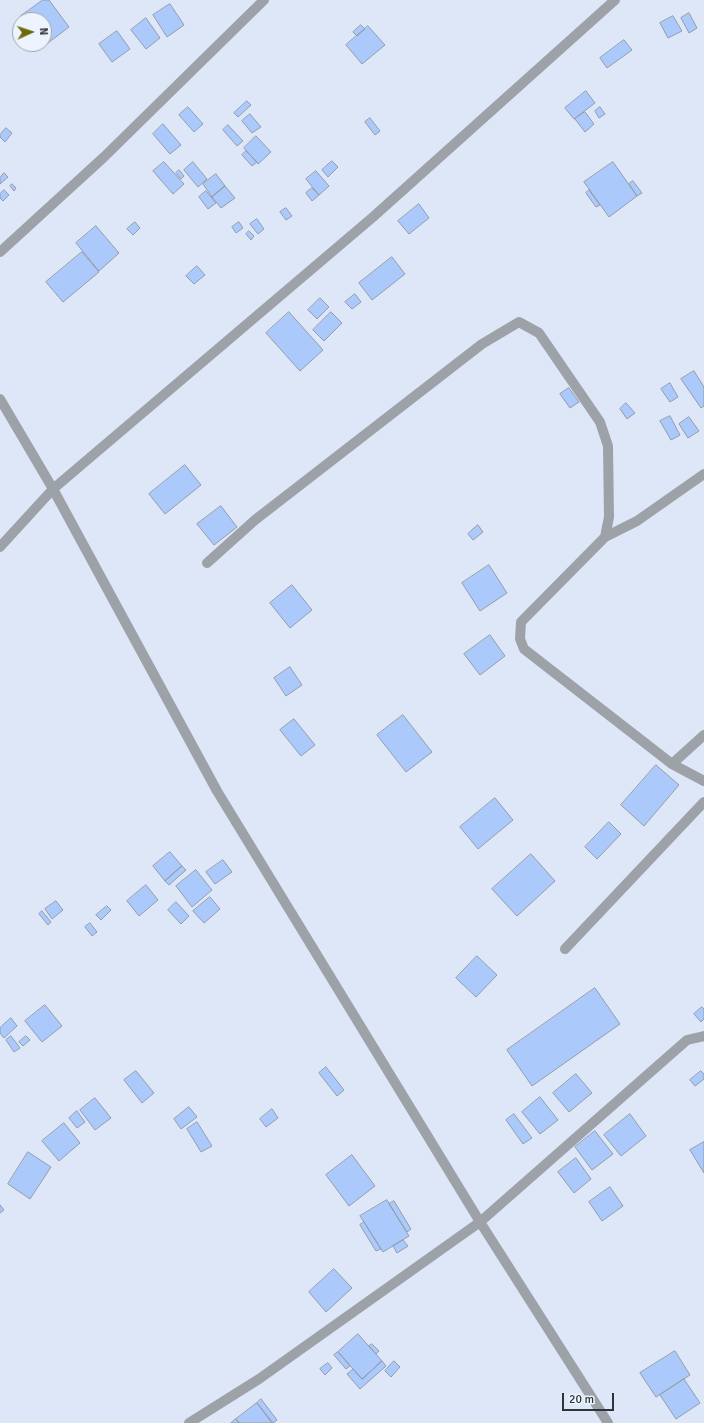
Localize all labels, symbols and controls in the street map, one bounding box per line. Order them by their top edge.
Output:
north arrow [12,12,52,52]
text: N [37,27,50,36]
scale bar [564,1385,616,1411]
text: 20 m [569,1392,594,1407]

